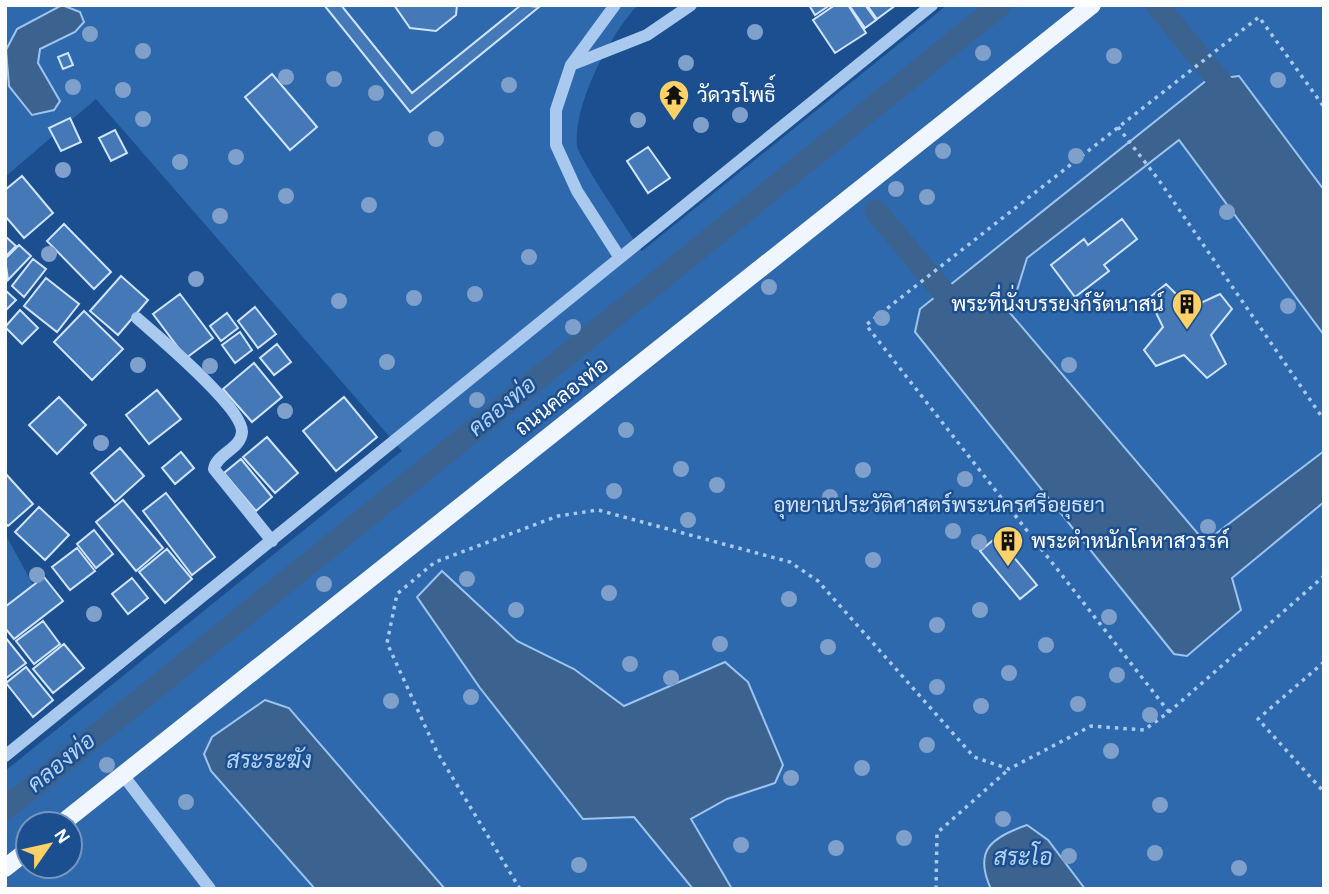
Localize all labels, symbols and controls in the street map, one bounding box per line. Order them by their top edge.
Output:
place label: วัดวรโพธิ์ [697,74,776,106]
temple icon: วัดวรโพธิ์ [657,78,691,122]
place label: พระที่นั่งบรรยงก์รัตนาสน์ [951,284,1164,315]
building icon: พระที่นั่งบรรยงก์รัตนาสน์ [1170,287,1204,331]
street label: ถนนคลองท่อ [510,353,613,440]
water label: คลองท่อ [462,370,541,441]
park label: อุทยานประวัติศาสตร์พระนครศรีอยุธยา [773,491,1105,519]
building icon: พระตำหนักโคหาสวรรค์ [991,524,1025,568]
place label: พระตำหนักโคหาสวรรค์ [1031,527,1229,552]
water label: คลองท่อ [21,726,100,797]
water label: สระระฆัง [226,746,312,773]
north arrow [14,810,84,880]
text: N [50,826,73,847]
water label: สระโอ [994,841,1052,870]

